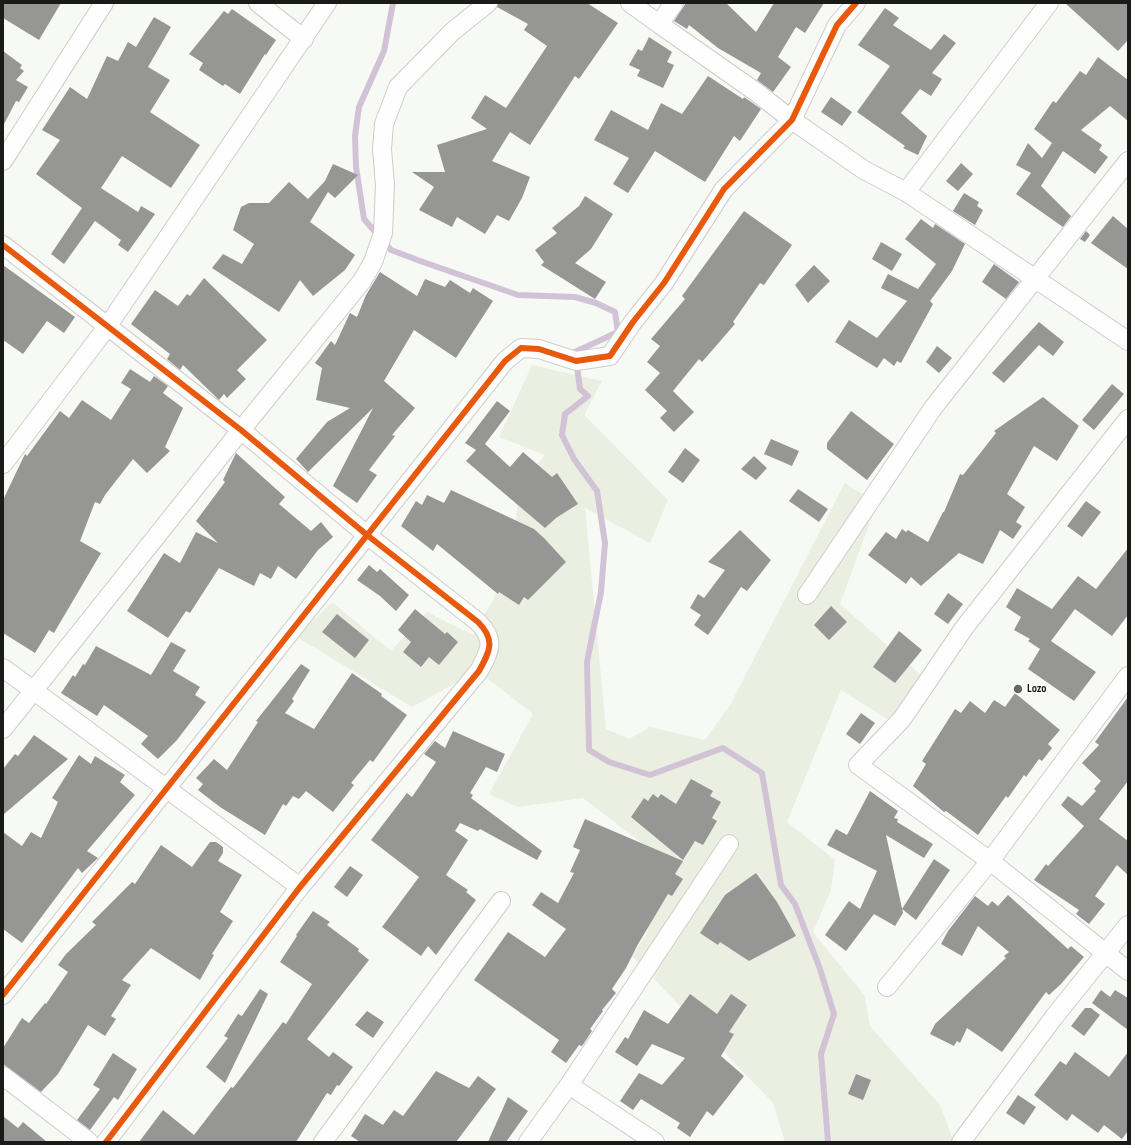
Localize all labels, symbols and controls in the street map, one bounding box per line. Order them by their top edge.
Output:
place label: Lozo [1027,682,1046,696]
marker: Lozo [1012,683,1024,695]

